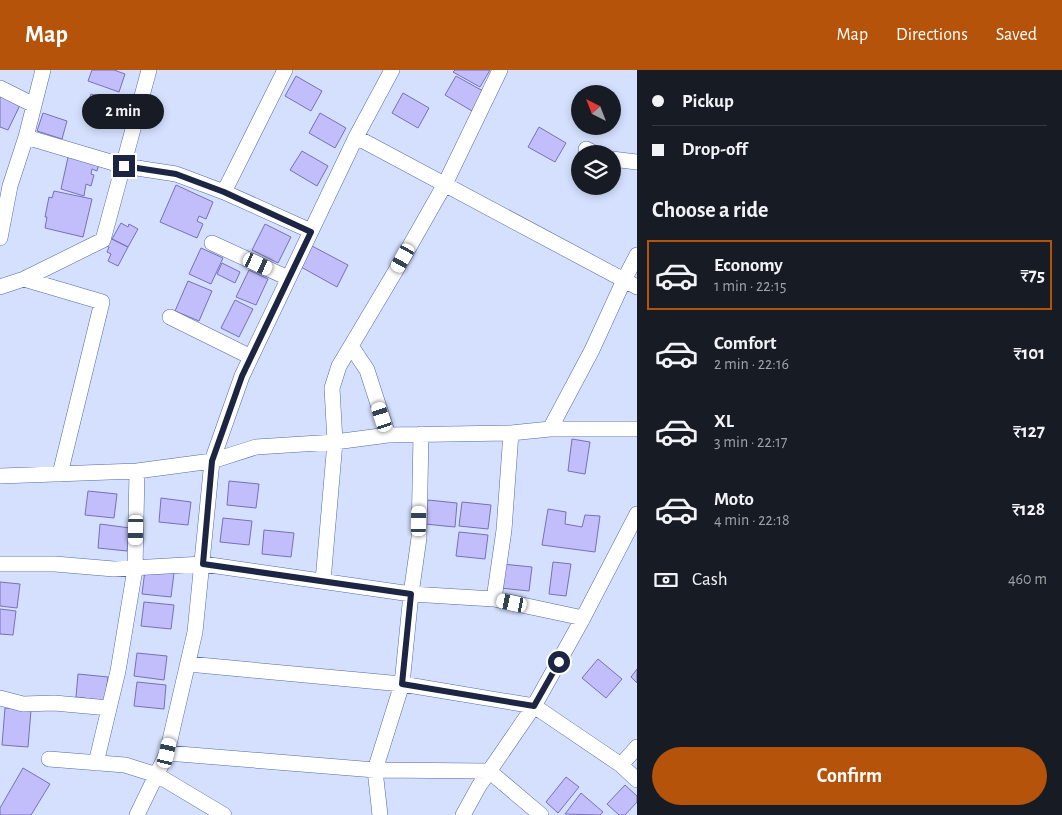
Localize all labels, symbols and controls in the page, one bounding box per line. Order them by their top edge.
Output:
text: Map [25,23,68,47]
text: Map [837,26,868,44]
text: Directions [896,26,968,44]
text: Saved [996,26,1037,44]
north arrow [571,85,621,135]
map controls [571,85,621,195]
text: Pickup [682,92,734,111]
callout: 2 min [83,93,165,128]
text: 2 min [105,103,141,119]
text: Drop-off [682,140,747,159]
button: layers [571,145,621,195]
route end [113,155,135,177]
text: Choose a ride [652,199,768,221]
car [389,241,416,275]
car [241,251,274,277]
icon: car [654,253,699,298]
text: Economy [714,256,783,275]
text: ₹75 [1021,266,1045,285]
text: 1 min · 22:15 [714,278,786,294]
icon: car [654,331,699,376]
text: Comfort [714,334,776,353]
text: ₹101 [1013,344,1045,363]
text: 2 min · 22:16 [714,356,789,372]
car [370,400,393,434]
icon: car [654,409,699,454]
text: XL [714,412,734,431]
text: ₹127 [1013,422,1045,441]
text: 3 min · 22:17 [714,434,788,450]
icon: car [654,487,699,532]
text: Moto [714,490,754,509]
text: ₹128 [1012,500,1045,519]
car [411,506,426,536]
text: 4 min · 22:18 [714,512,790,528]
car [128,515,143,545]
icon: cash [652,566,680,594]
text: Cash [692,570,728,589]
text: 460 m [1008,571,1047,587]
car [495,593,528,613]
route start [548,651,570,673]
car [156,737,177,769]
button: Confirm [652,747,1047,805]

